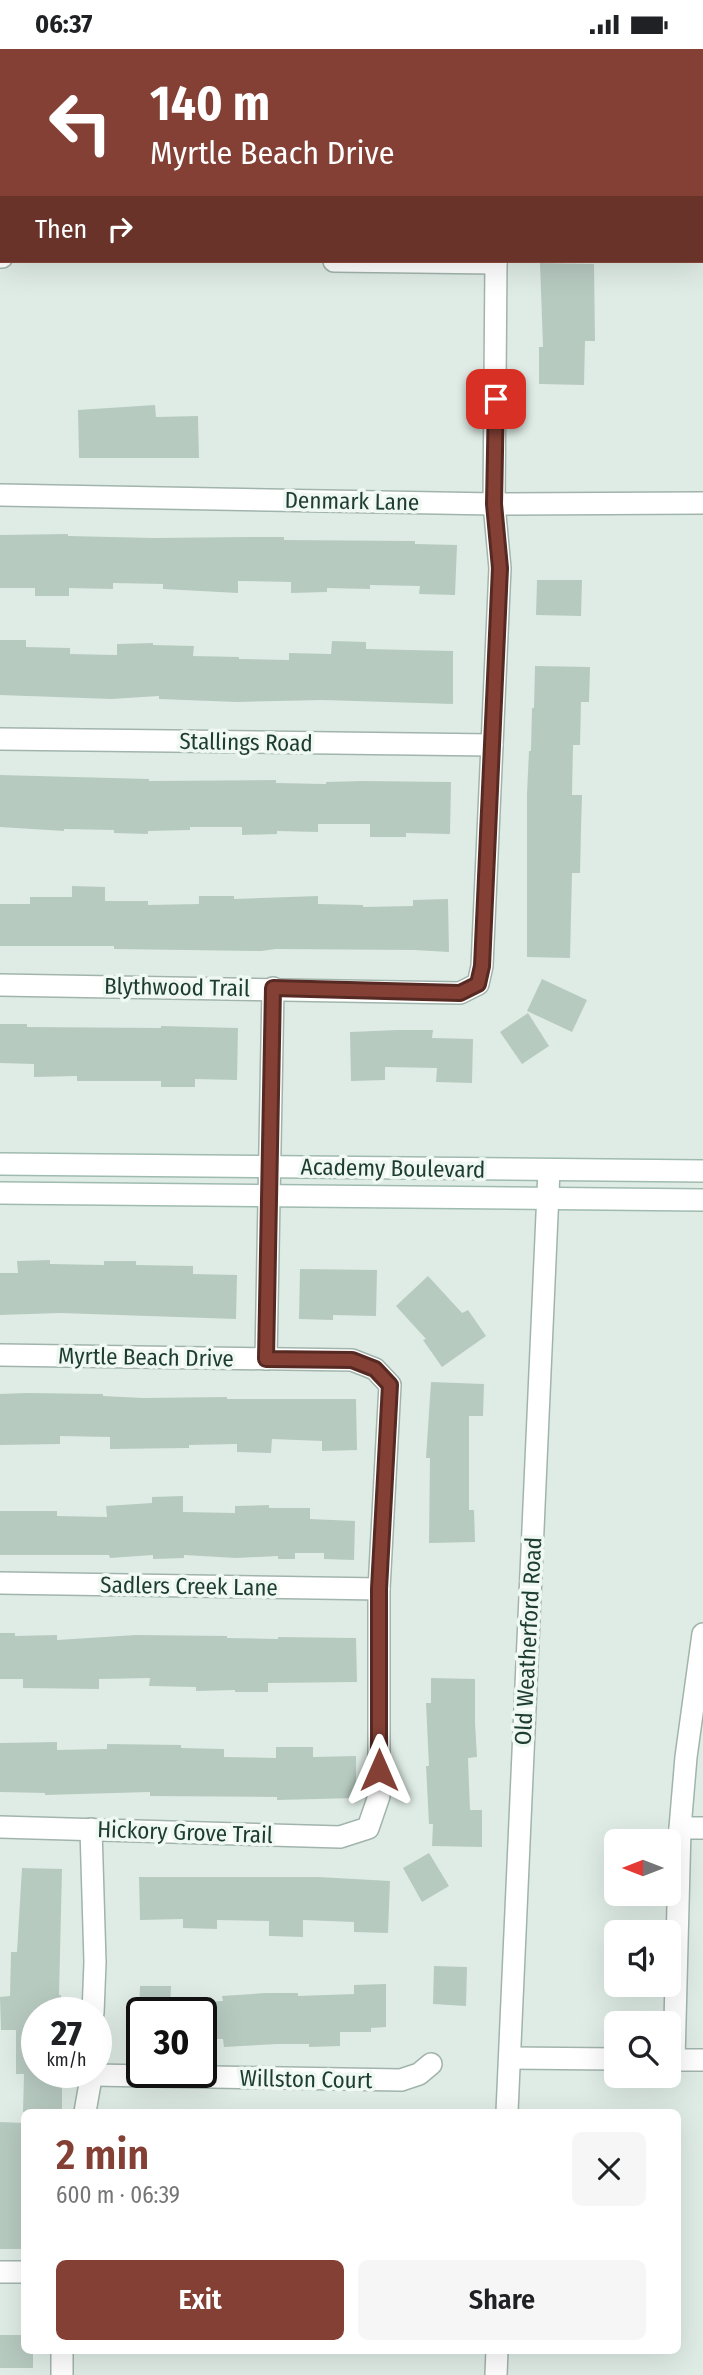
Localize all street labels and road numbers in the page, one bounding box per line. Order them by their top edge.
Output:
street label: Denmark Lane [284,486,420,516]
street label: Stallings Road [179,727,313,757]
street label: Blythwood Trail [104,972,250,1002]
street label: Academy Boulevard [300,1152,486,1184]
street label: Myrtle Beach Drive [58,1341,234,1373]
street label: Old Weatherford Road [509,1536,547,1746]
street label: Sadlers Creek Lane [100,1570,278,1602]
street label: Hickory Grove Trail [97,1815,273,1849]
street label: Willston Court [239,2064,373,2094]

